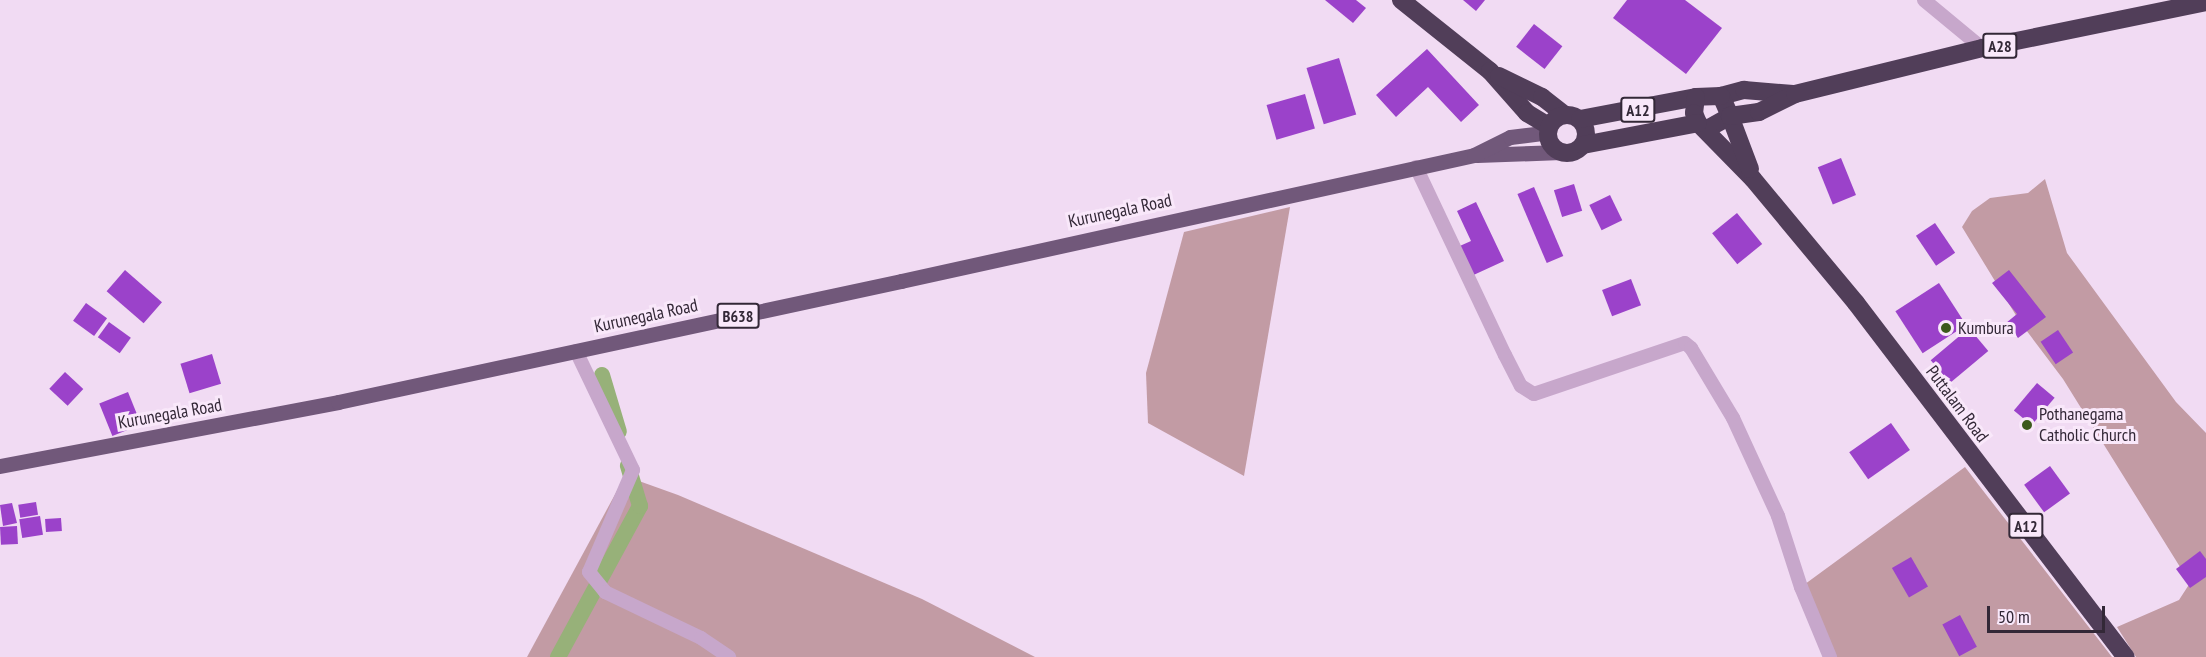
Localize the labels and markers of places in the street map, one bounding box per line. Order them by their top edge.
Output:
place label: Kumbura [1958,317,2014,339]
marker: Kumbura [1939,321,1953,335]
place label: Pothanegama Catholic Church [2039,404,2136,446]
marker: Pothanegama Catholic Church [2020,418,2034,432]

